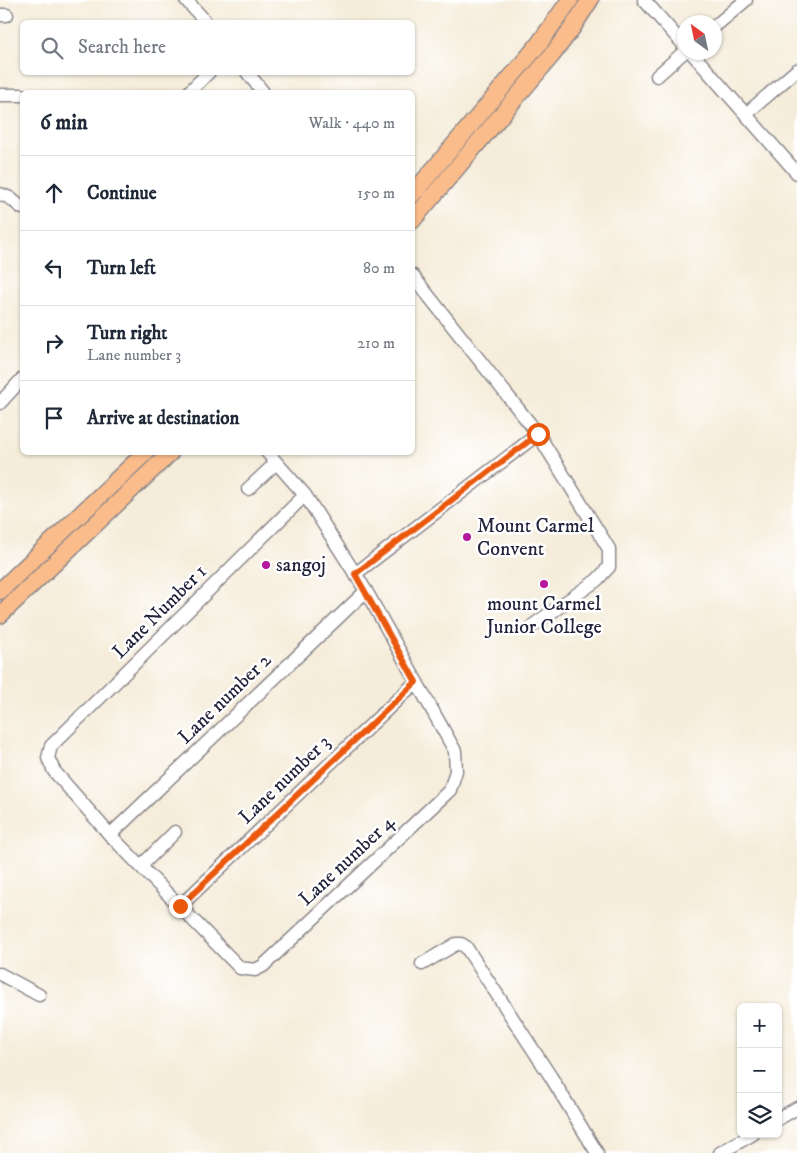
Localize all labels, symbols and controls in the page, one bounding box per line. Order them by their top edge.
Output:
north arrow [677,15,722,60]
search box [20,20,415,75]
icon: search [38,34,66,62]
text: Search here [78,36,166,59]
text: 6 min [40,110,88,136]
text: Walk · 440 m [309,113,395,133]
icon: ahead [40,179,68,207]
text: Continue [87,182,157,205]
text: 150 m [357,183,395,203]
icon: left [40,254,68,282]
text: Turn left [87,257,156,280]
text: 80 m [363,258,395,278]
text: Turn right [87,322,167,345]
icon: right [40,329,68,357]
text: 210 m [357,333,395,353]
text: Lane number 3 [87,345,181,365]
icon: arrive [40,404,68,432]
text: Arrive at destination [87,407,239,430]
route start [527,423,550,446]
place label: Mount Carmel Convent [477,514,594,562]
marker: Mount Carmel Convent [461,531,473,543]
place label: sangoj [276,553,326,578]
marker: sangoj [260,559,272,571]
street label: Lane Number 1 [108,560,212,664]
marker: mount Carmel Junior College [538,578,550,590]
place label: mount Carmel Junior College [484,592,602,640]
street label: Lane number 2 [173,648,277,750]
street label: Lane number 3 [234,730,336,830]
street label: Lane number 4 [294,810,400,912]
route end [169,895,192,918]
map controls [737,1003,782,1138]
button: + [737,1003,782,1048]
button: − [737,1048,782,1093]
button: layers [737,1093,782,1138]

